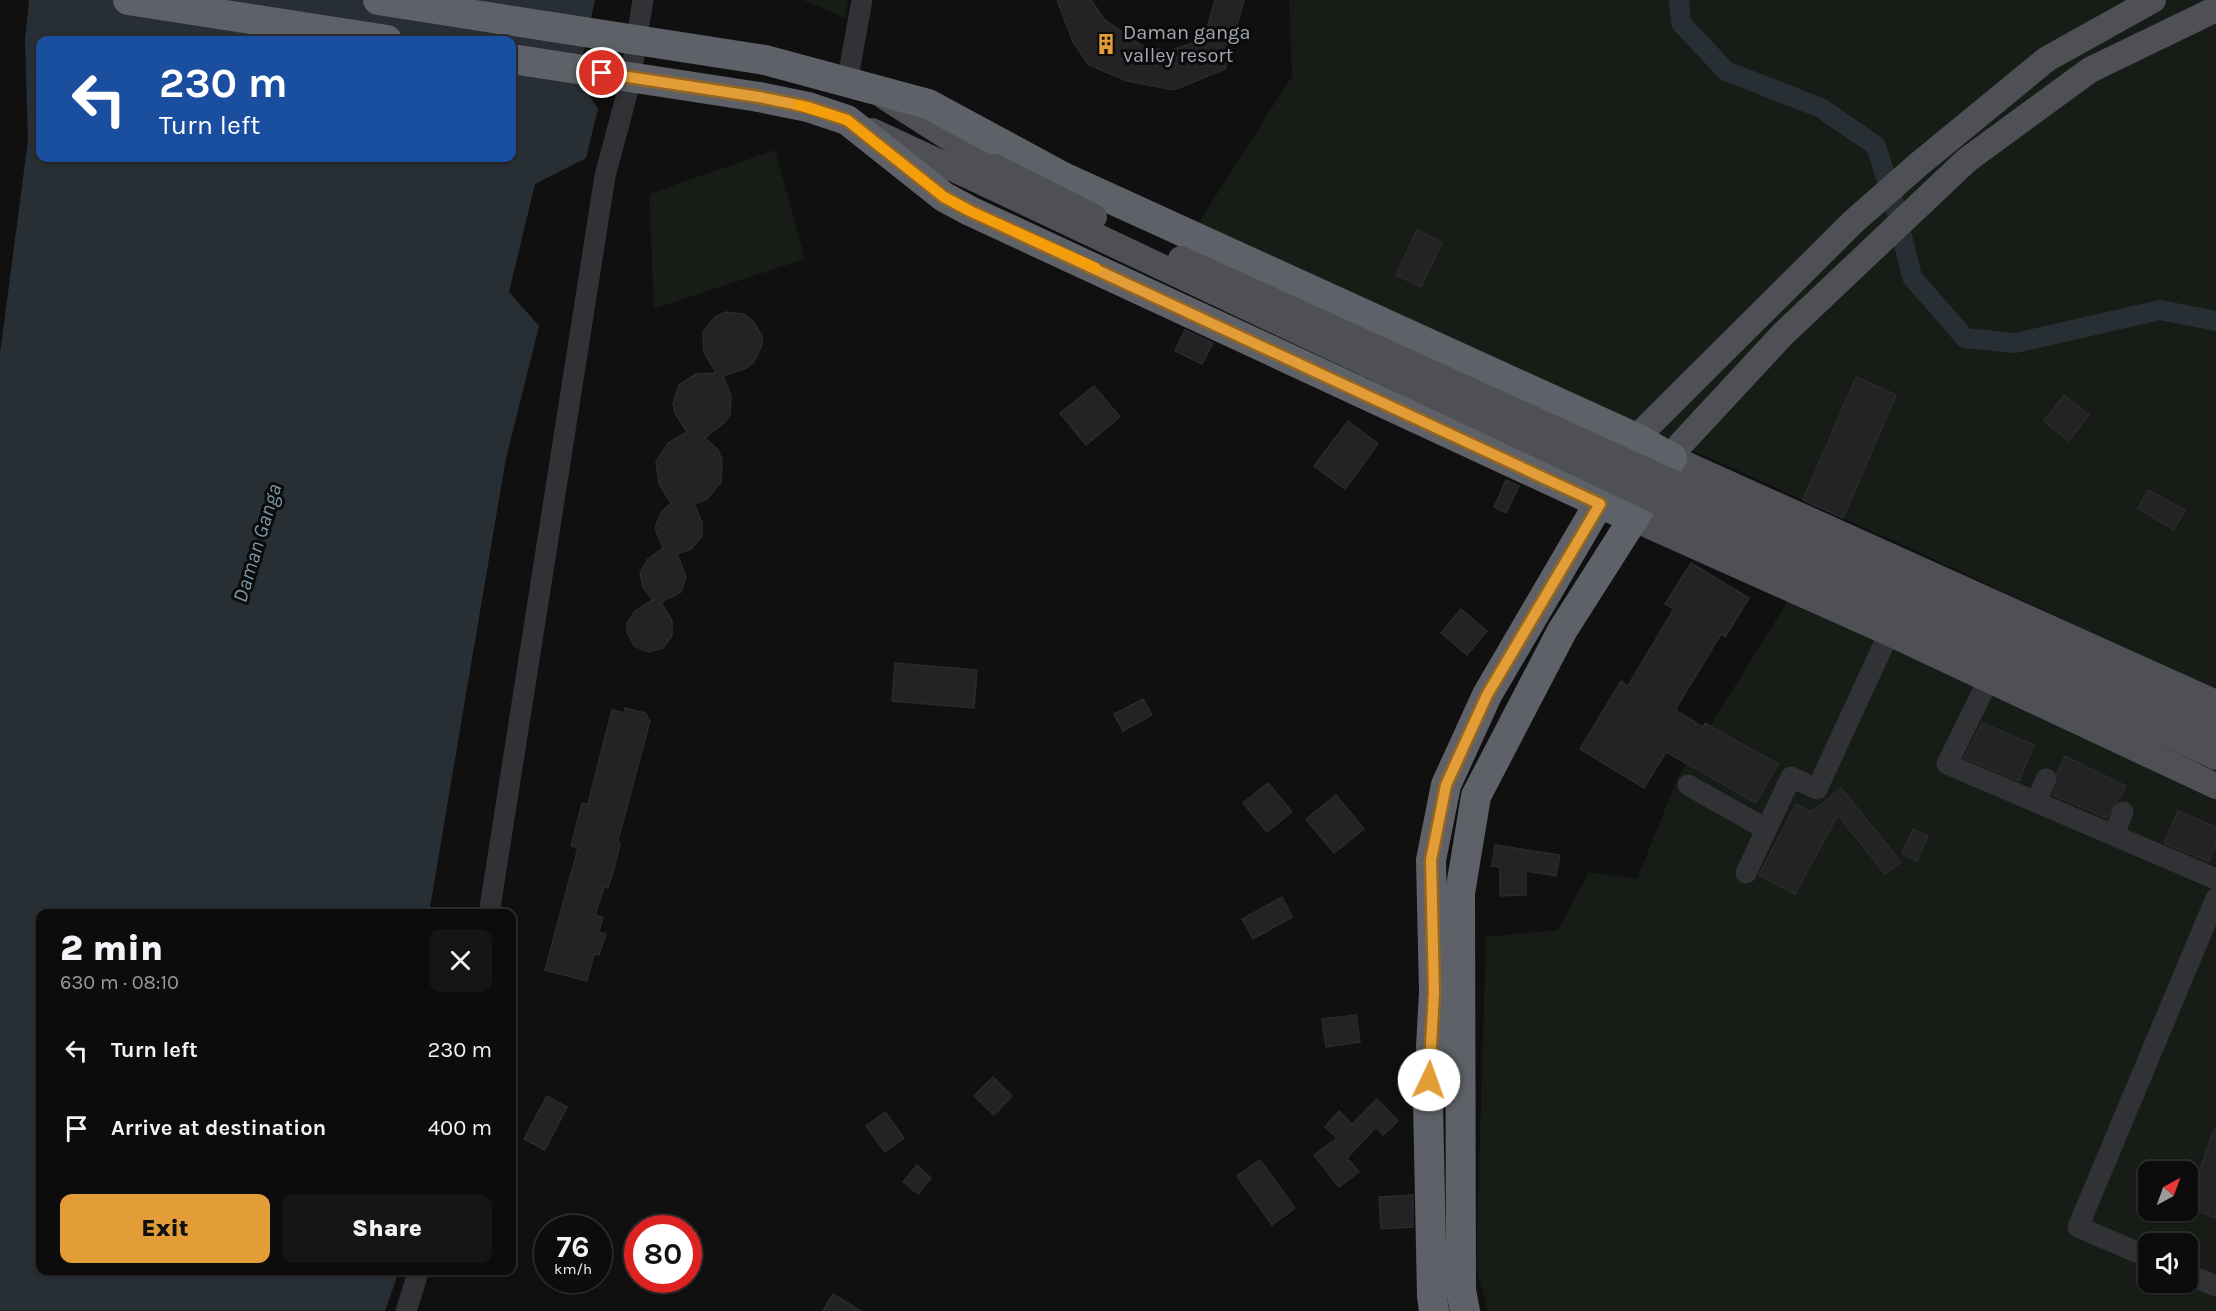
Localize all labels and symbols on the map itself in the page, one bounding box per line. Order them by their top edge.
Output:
place label: Daman ganga valley resort [1123,21,1250,67]
building icon: Daman ganga valley resort [1094,32,1118,56]
pin [576,47,627,98]
water label: Daman Ganga [228,481,286,605]
position arrow [1397,1048,1461,1112]
north arrow [2138,1161,2198,1221]
speed limit sign: 80 [624,1215,702,1293]

